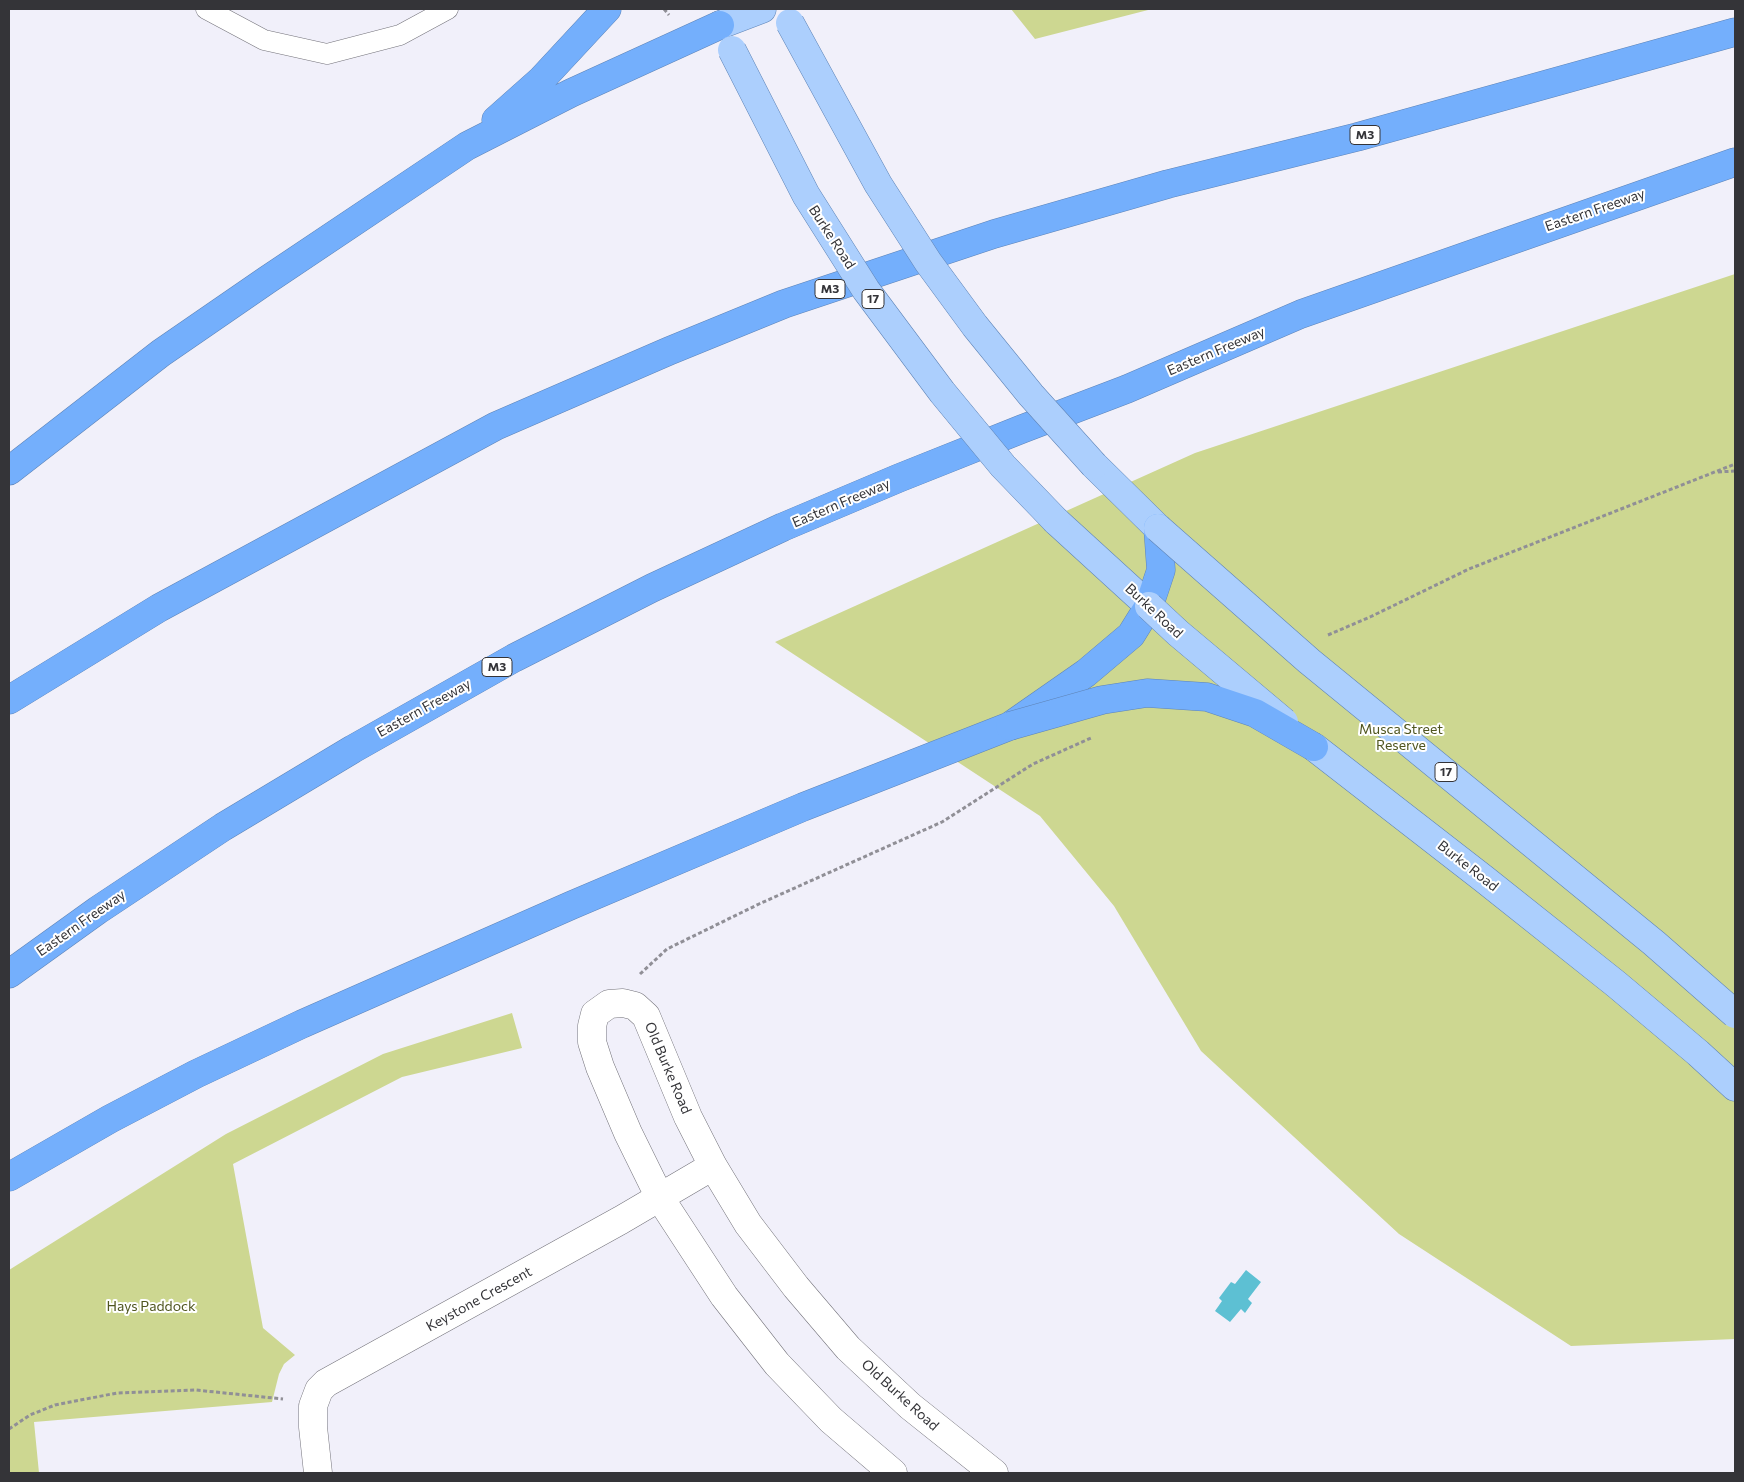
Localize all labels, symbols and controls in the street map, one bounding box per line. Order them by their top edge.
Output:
road number: M3 [1350,126,1380,144]
street label: Eastern Freeway [1543,185,1647,235]
street label: Burke Road [805,202,859,272]
road number: M3 [815,280,845,298]
road number: 17 [862,290,884,308]
street label: Eastern Freeway [1165,323,1267,379]
street label: Eastern Freeway [790,475,892,531]
street label: Burke Road [1122,580,1186,642]
road number: M3 [482,658,512,676]
street label: Eastern Freeway [374,675,474,741]
park label: Musca Street Reserve [1359,721,1443,754]
road number: 17 [1435,762,1457,782]
street label: Burke Road [1434,837,1502,895]
street label: Eastern Freeway [33,886,129,960]
street label: Old Burke Road [641,1020,695,1116]
street label: Keystone Crescent [423,1263,535,1335]
park label: Hays Paddock [106,1298,196,1314]
street label: Old Burke Road [858,1356,942,1434]

